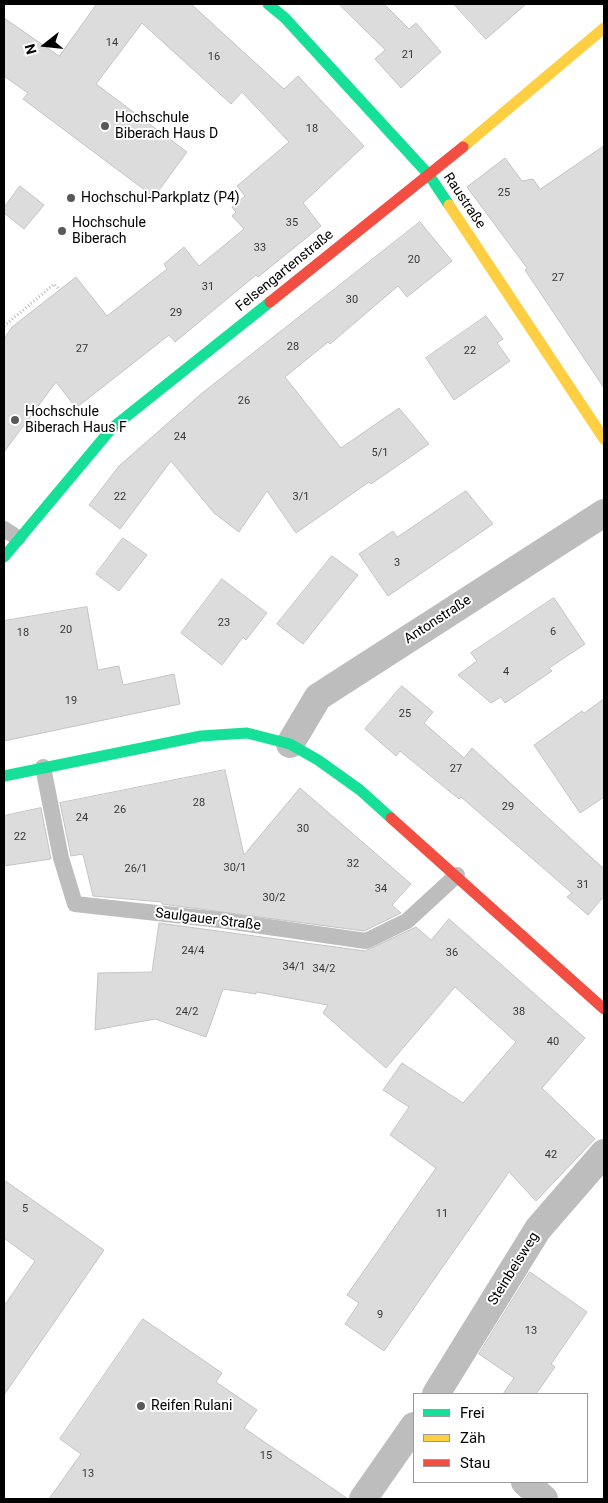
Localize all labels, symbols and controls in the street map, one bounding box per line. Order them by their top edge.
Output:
north arrow [20,20,70,70]
house number: 14 [106,36,118,50]
text: N [22,42,40,56]
house number: 21 [402,48,414,62]
house number: 16 [208,50,220,64]
place label: Hochschule Biberach Haus D [115,110,218,142]
marker: Hochschule Biberach Haus D [99,120,111,132]
house number: 18 [306,122,318,136]
street label: Raustraße [439,170,489,232]
house number: 25 [498,186,510,200]
place label: Hochschul-Parkplatz (P4) [81,190,240,206]
marker: Hochschul-Parkplatz (P4) [65,192,77,204]
place label: Hochschule Biberach [72,215,146,248]
house number: 35 [286,216,298,230]
marker: Hochschule Biberach [56,225,68,237]
street label: Felsengartenstraße [233,226,337,316]
house number: 33 [254,241,266,255]
house number: 20 [408,253,420,267]
house number: 27 [552,271,564,285]
house number: 31 [202,280,214,294]
house number: 30 [346,293,358,307]
house number: 29 [170,306,182,320]
house number: 28 [287,340,299,354]
house number: 27 [76,342,88,356]
house number: 22 [464,344,476,358]
house number: 26 [238,394,250,408]
place label: Hochschule Biberach Haus F [25,404,127,437]
marker: Hochschule Biberach Haus F [9,414,21,426]
house number: 24 [174,430,186,444]
house number: 5/1 [372,446,388,460]
house number: 22 [114,490,126,504]
house number: 3/1 [293,490,309,504]
house number: 3 [394,556,400,570]
street label: Antonstraße [401,592,475,648]
house number: 23 [218,616,230,630]
house number: 20 [60,623,72,637]
house number: 6 [550,625,556,639]
house number: 18 [17,626,29,640]
house number: 4 [503,665,509,679]
house number: 19 [65,694,77,708]
house number: 25 [399,707,411,721]
house number: 27 [450,762,462,776]
house number: 28 [193,796,205,810]
house number: 29 [502,800,514,814]
house number: 26 [114,803,126,817]
house number: 24 [76,811,88,825]
house number: 30 [297,822,309,836]
house number: 22 [14,830,26,844]
house number: 32 [347,857,359,871]
house number: 30/1 [223,861,247,875]
house number: 26/1 [124,862,148,876]
house number: 31 [577,878,589,892]
house number: 34 [375,882,387,896]
house number: 30/2 [262,891,286,905]
street label: Saulgauer Straße [154,905,262,935]
house number: 24/4 [181,944,205,958]
house number: 36 [446,946,458,960]
house number: 34/1 [282,960,306,974]
house number: 34/2 [312,962,336,976]
house number: 24/2 [175,1005,199,1019]
house number: 38 [513,1005,525,1019]
house number: 40 [547,1035,559,1049]
house number: 42 [545,1148,557,1162]
house number: 5 [22,1202,28,1216]
house number: 11 [436,1207,448,1221]
street label: Steinbeisweg [485,1229,543,1309]
house number: 9 [377,1308,383,1322]
house number: 13 [525,1324,537,1338]
legend [413,1393,588,1483]
place label: Reifen Rulani [151,1398,232,1414]
marker: Reifen Rulani [135,1400,147,1412]
text: Frei [460,1404,485,1422]
text: Zäh [460,1429,485,1447]
house number: 15 [260,1449,272,1463]
text: Stau [460,1454,490,1472]
house number: 13 [82,1467,94,1481]

